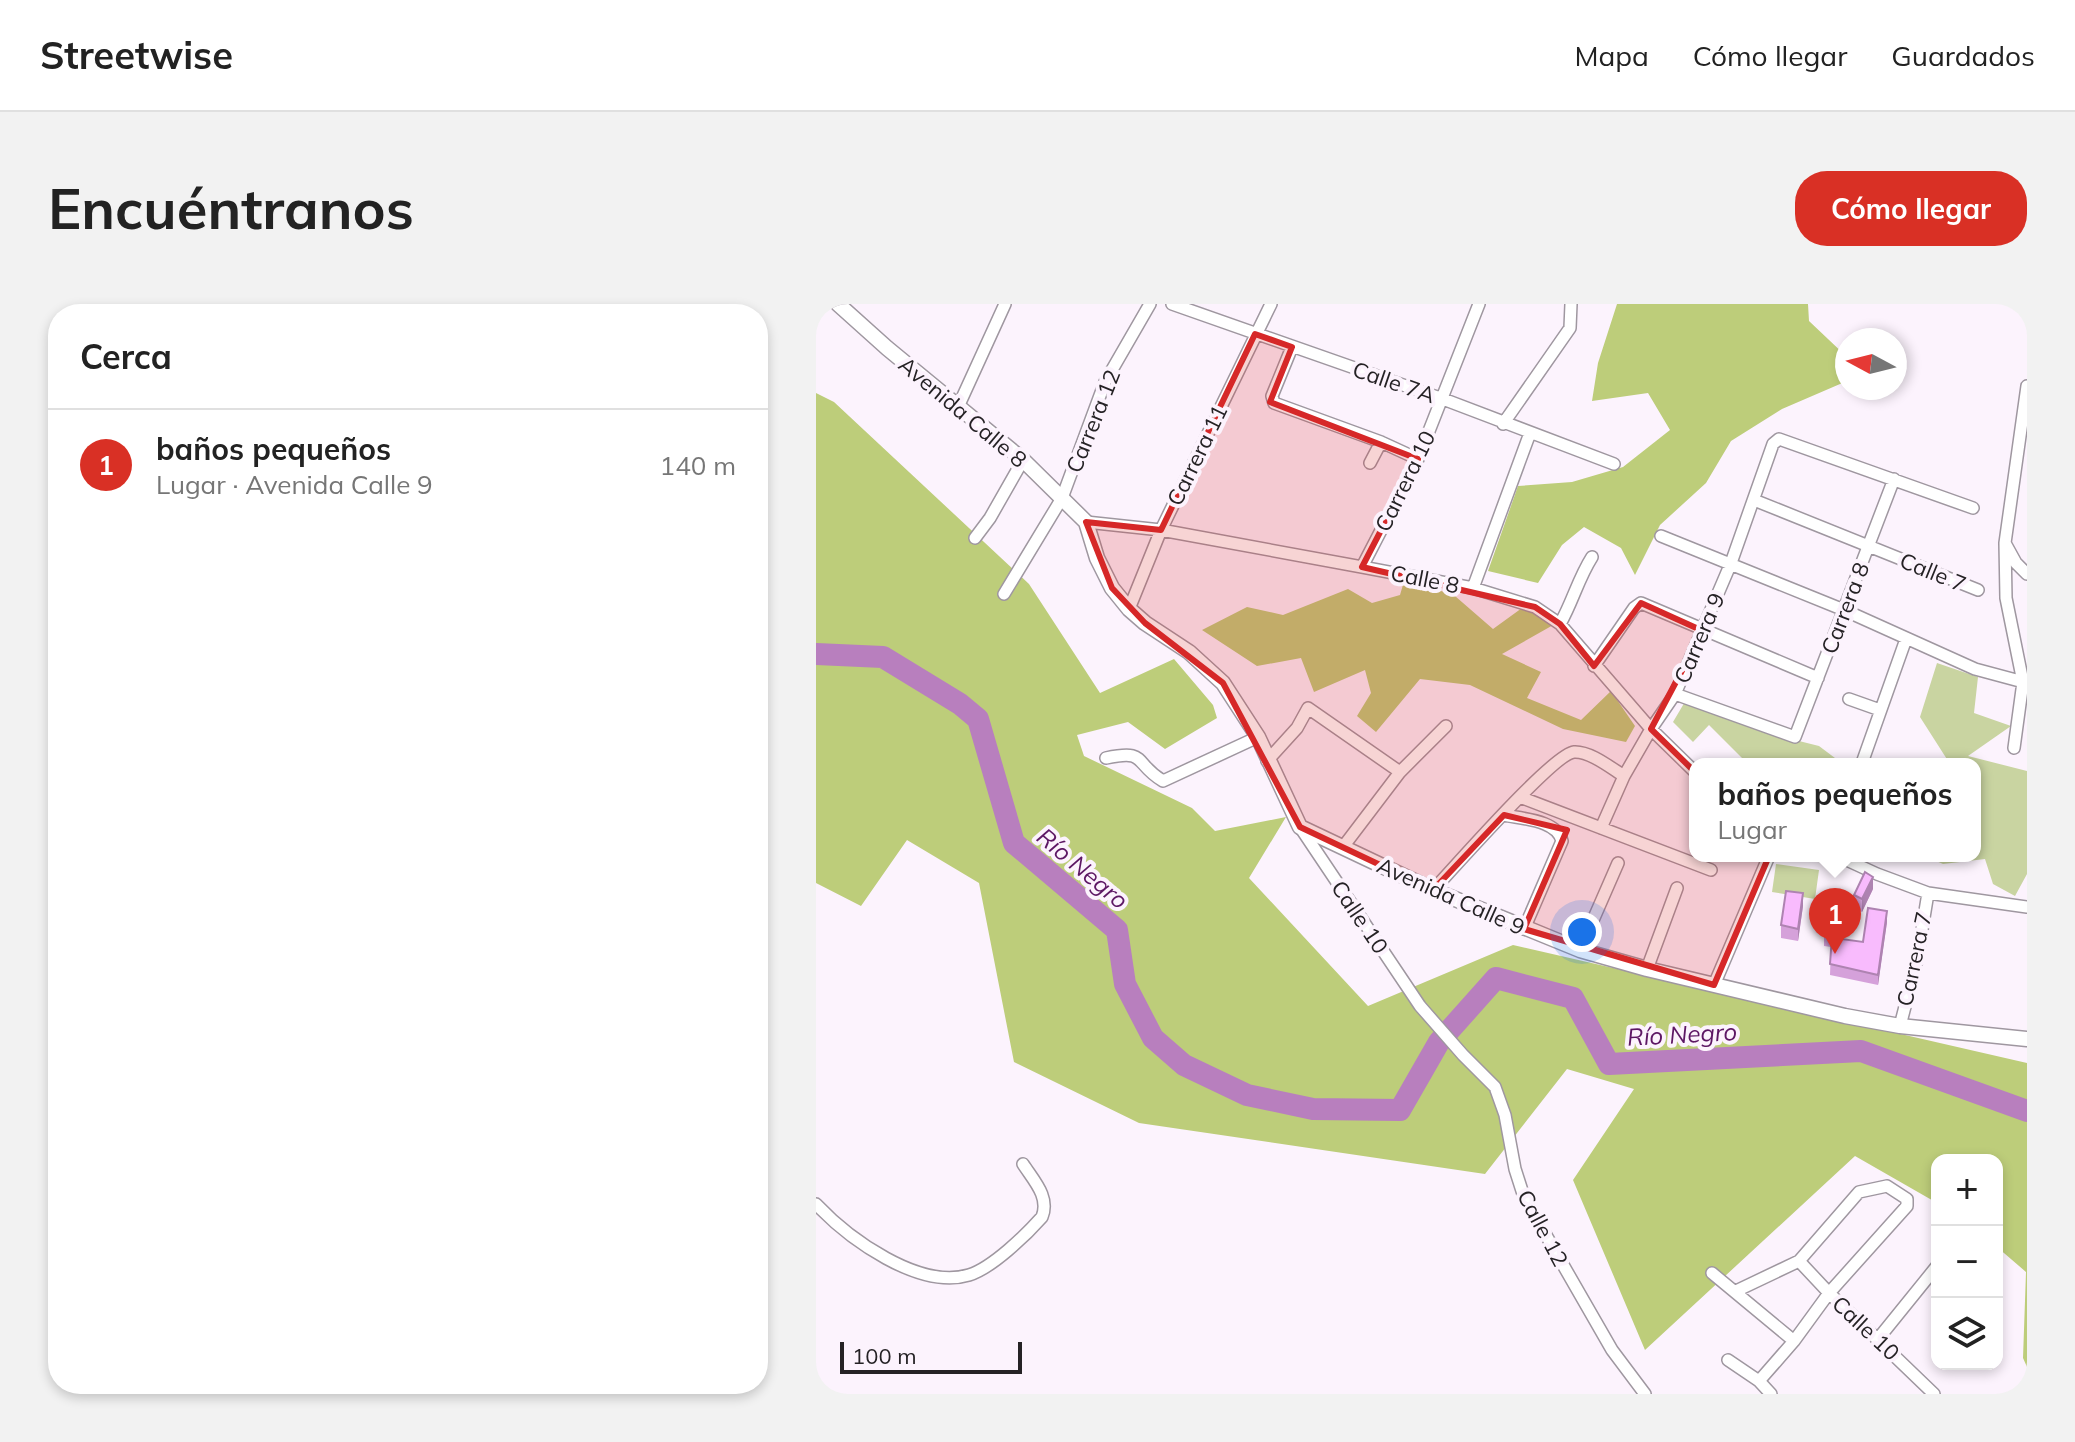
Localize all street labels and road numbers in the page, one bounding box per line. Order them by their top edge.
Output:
street label: Avenida Calle 8 [893,350,1033,474]
street label: Calle 7A [1349,355,1439,409]
street label: Carrera 12 [1060,365,1126,477]
street label: Carrera 11 [1161,400,1233,510]
street label: Carrera 10 [1369,426,1441,536]
street label: Calle 7 [1896,546,1970,598]
street label: Carrera 8 [1815,558,1875,658]
street label: Calle 8 [1388,559,1462,599]
street label: Carrera 9 [1667,588,1731,688]
street label: Avenida Calle 9 [1373,851,1529,941]
street label: Calle 10 [1325,875,1395,959]
street label: Carrera 7 [1890,909,1938,1009]
street label: Calle 12 [1511,1185,1575,1271]
street label: Calle 10 [1826,1290,1906,1366]

